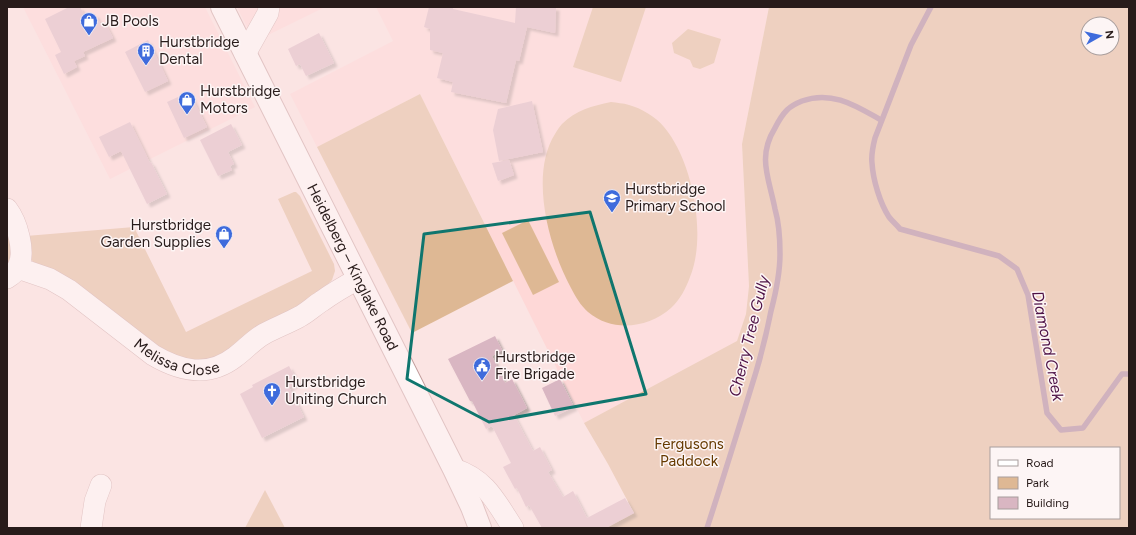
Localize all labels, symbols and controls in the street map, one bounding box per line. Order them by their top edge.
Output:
shop icon: JB Pools [79,11,99,36]
place label: JB Pools [102,12,159,30]
north arrow [1080,16,1120,56]
text: N [1102,30,1116,40]
place label: Hurstbridge Dental [159,33,240,68]
building icon: Hurstbridge Dental [136,41,156,66]
place label: Hurstbridge Motors [200,82,281,117]
shop icon: Hurstbridge Motors [177,90,197,115]
place label: Hurstbridge Primary School [625,180,726,215]
street label: Heidelberg – Kinglake Road [303,181,402,353]
school or university icon: Hurstbridge Primary School [602,188,622,213]
place label: Hurstbridge Garden Supplies [101,216,211,251]
shop icon: Hurstbridge Garden Supplies [214,224,234,249]
water label: Cherry Tree Gully [725,273,773,398]
water label: Diamond Creek [1028,289,1068,404]
street label: Melissa Close [130,335,222,379]
place label: Hurstbridge Fire Brigade [495,348,576,383]
public building icon: Hurstbridge Fire Brigade [472,356,492,381]
place label: Hurstbridge Uniting Church [285,373,387,408]
church icon: Hurstbridge Uniting Church [262,381,282,406]
park label: Fergusons Paddock [654,435,724,470]
legend [990,447,1120,519]
text: Road [1026,456,1054,470]
text: Park [1026,476,1049,490]
text: Building [1026,496,1069,510]

